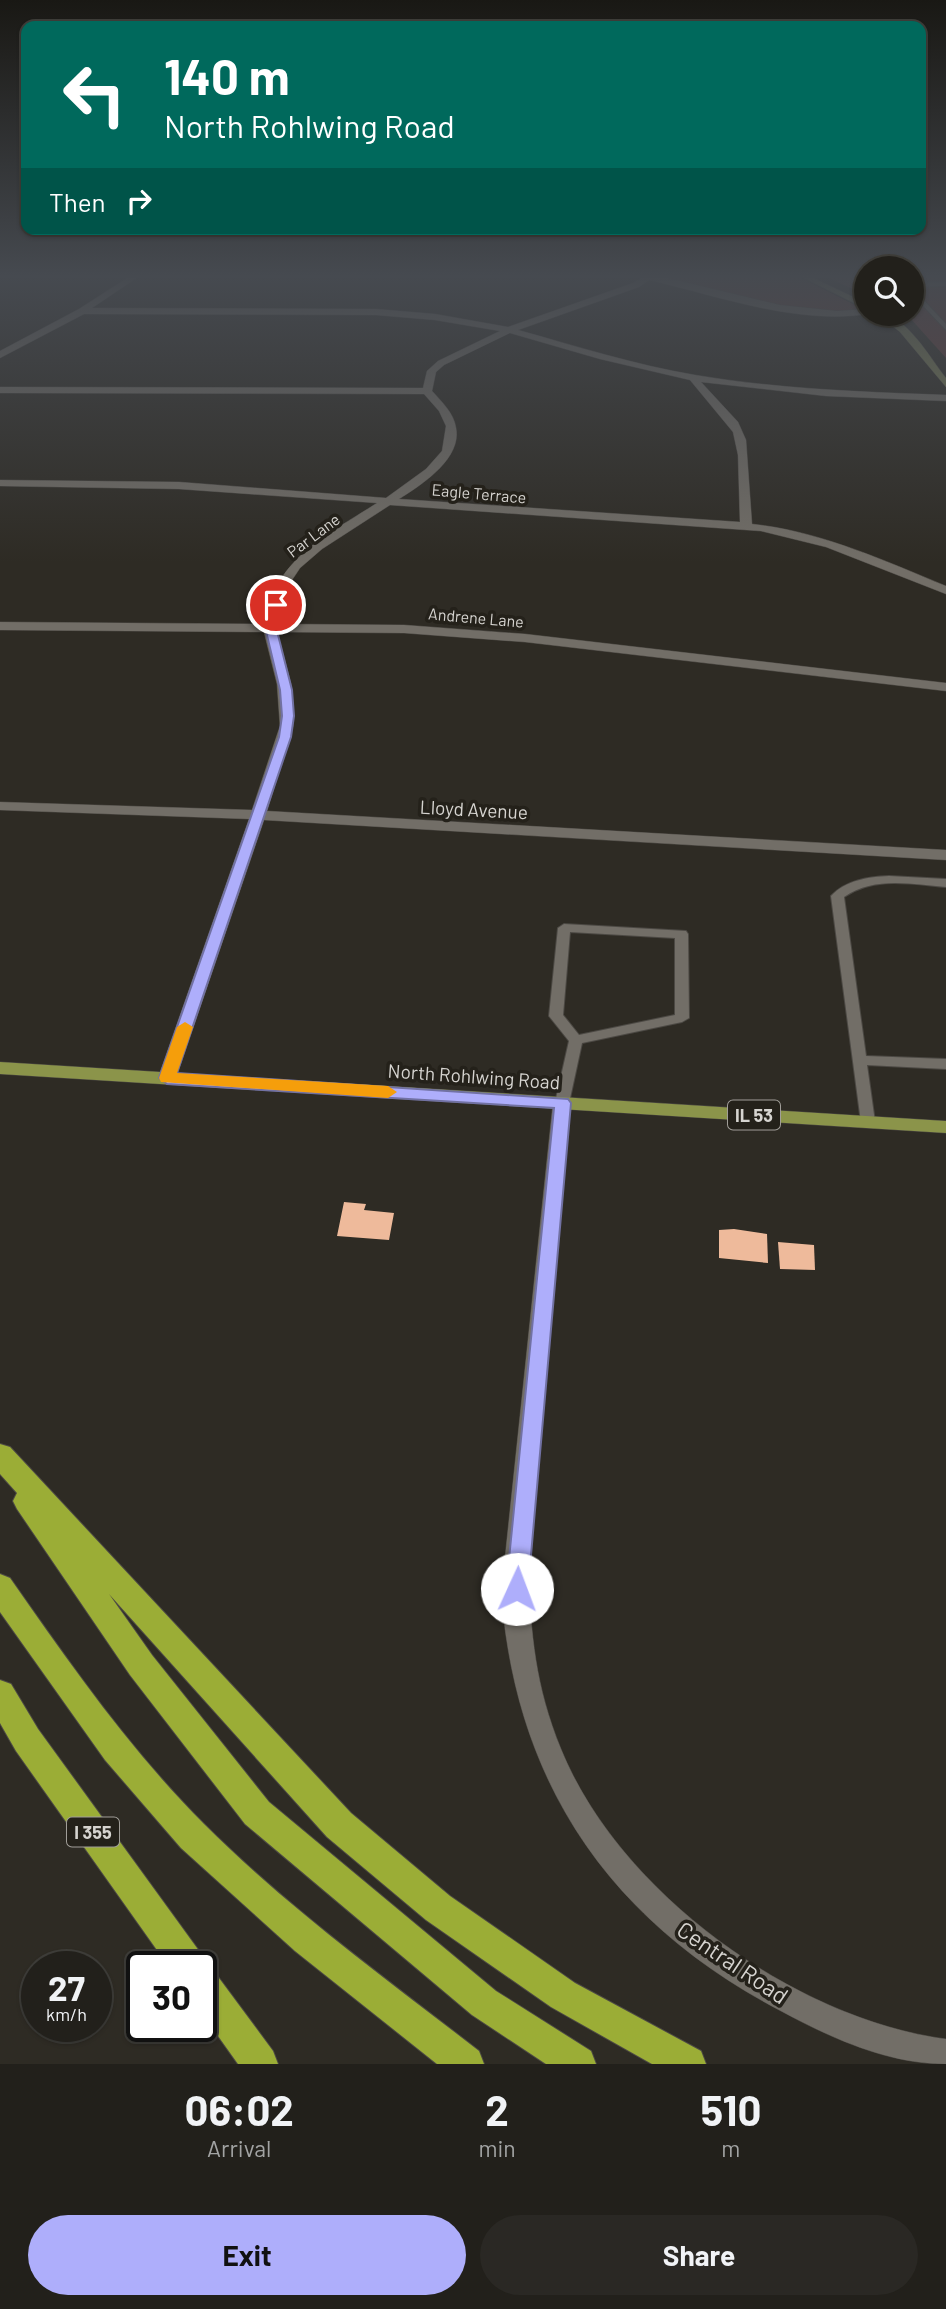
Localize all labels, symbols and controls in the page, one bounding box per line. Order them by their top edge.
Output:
text: 140 m [164,46,290,105]
icon: left [49,49,140,140]
text: North Rohlwing Road [164,106,455,144]
icon: right [120,182,158,220]
text: Then [49,186,106,217]
map controls [854,256,924,326]
button: search [854,256,924,326]
street label: Eagle Terrace [431,479,527,507]
street label: Par Lane [283,509,343,561]
pin [246,575,306,635]
icon: arrive [257,586,295,624]
street label: Andrene Lane [427,603,525,631]
street label: Lloyd Avenue [419,795,529,823]
street label: North Rohlwing Road [387,1059,561,1093]
road number: IL 53 [728,1100,780,1130]
position arrow [480,1552,554,1626]
road number: I 355 [67,1818,119,1846]
street label: Central Road [672,1915,794,2009]
speed limit sign: 30 [126,1951,217,2042]
text: 27 [48,1966,85,2008]
text: km/h [46,2003,87,2025]
text: 06:02 [185,2084,294,2134]
text: 2 [485,2084,509,2134]
text: 510 [700,2084,761,2134]
text: Arrival [207,2134,271,2162]
text: min [478,2134,516,2162]
text: m [721,2134,740,2162]
button: Exit [28,2215,466,2295]
button: Share [480,2215,918,2295]

